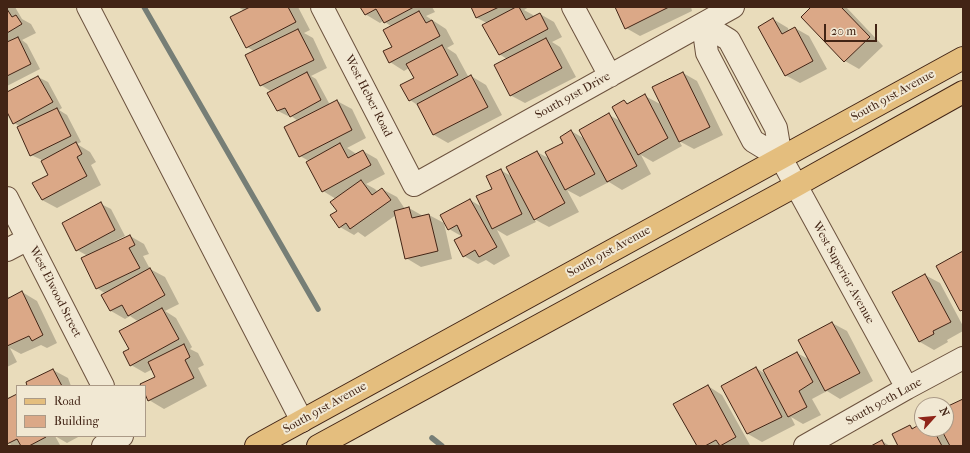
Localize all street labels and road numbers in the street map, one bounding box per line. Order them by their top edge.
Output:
street label: West Heber Road [341,53,395,139]
street label: South 91st Avenue [849,67,937,125]
street label: South 91st Drive [533,69,613,123]
street label: West Superior Avenue [809,219,877,327]
street label: South 91st Avenue [565,223,653,281]
street label: West Elwood Street [26,244,84,340]
street label: South 90th Lane [843,375,925,429]
street label: South 91st Avenue [281,379,369,437]

